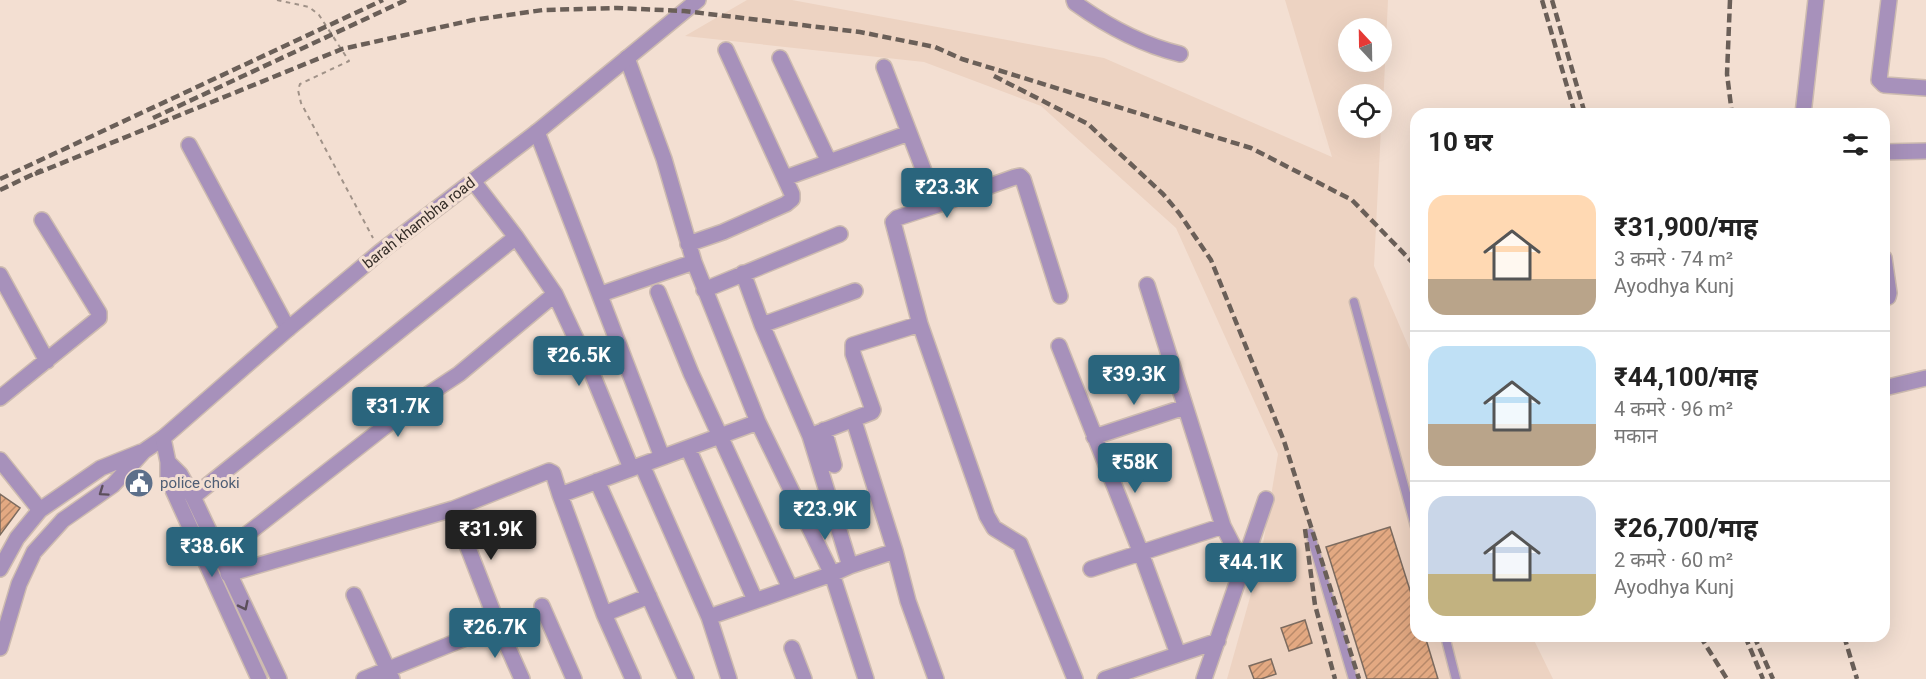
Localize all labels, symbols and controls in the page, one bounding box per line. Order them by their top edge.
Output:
north arrow [1338,18,1392,72]
map controls [1338,18,1392,138]
button: locate [1338,84,1392,138]
text: 10 घर [1428,127,1493,157]
icon: filters [1839,128,1872,161]
pin: ₹23.3K [898,168,996,219]
street label: barah khambha road [359,174,479,272]
text: ₹23.3K [915,175,979,199]
text: ₹31,900/माह [1614,212,1758,242]
icon: home [1476,219,1548,291]
text: 3 कमरे · 74 m² [1614,247,1733,271]
text: Ayodhya Kunj [1614,274,1734,298]
pin: ₹26.5K [530,336,628,387]
text: ₹26.5K [547,343,611,367]
pin: ₹39.3K [1085,355,1183,406]
text: ₹39.3K [1102,362,1166,386]
text: ₹44,100/माह [1614,362,1758,392]
icon: home [1476,370,1548,442]
pin: ₹31.7K [349,387,447,438]
text: ₹31.7K [366,394,430,418]
text: 4 कमरे · 96 m² [1614,397,1733,421]
text: मकान [1614,424,1658,448]
pin: ₹58K [1099,443,1171,494]
text: ₹58K [1112,450,1158,474]
public building icon: police choki [123,467,155,499]
place label: police choki [160,474,240,492]
one-way arrow [98,485,109,496]
pin: ₹23.9K [776,490,874,541]
text: ₹23.9K [793,497,857,521]
pin: ₹31.9K [442,510,540,561]
text: ₹26,700/माह [1614,513,1758,543]
text: ₹31.9K [459,517,523,541]
icon: home [1476,520,1548,592]
pin: ₹38.6K [163,527,261,578]
text: ₹38.6K [180,534,244,558]
pin: ₹44.1K [1202,543,1300,594]
text: 2 कमरे · 60 m² [1614,548,1733,572]
text: ₹44.1K [1219,550,1283,574]
text: Ayodhya Kunj [1614,575,1734,599]
one-way arrow [236,599,248,610]
pin: ₹26.7K [446,608,544,659]
text: ₹26.7K [463,615,527,639]

